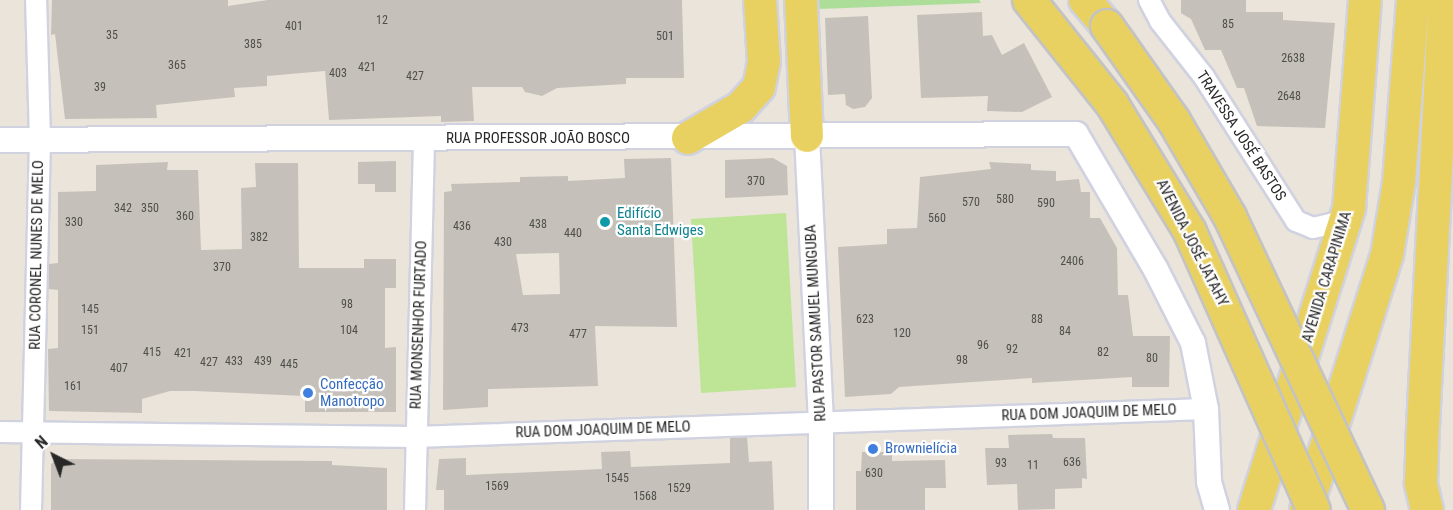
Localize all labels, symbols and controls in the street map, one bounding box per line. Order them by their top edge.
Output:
house number: 12 [376,14,388,28]
house number: 85 [1222,18,1234,32]
house number: 401 [285,20,303,34]
house number: 35 [106,29,118,43]
house number: 501 [656,30,674,44]
house number: 385 [244,38,262,52]
house number: 2638 [1281,52,1305,66]
house number: 365 [168,59,186,73]
house number: 421 [358,61,376,75]
house number: 403 [329,67,347,81]
street label: TRAVESSA JOSÉ BASTOS [1192,68,1290,204]
house number: 427 [406,70,424,84]
house number: 39 [94,81,106,95]
house number: 2648 [1277,90,1301,104]
street label: RUA PROFESSOR JOÃO BOSCO [446,130,630,148]
street label: RUA CORONEL NUNES DE MELO [26,160,48,350]
house number: 370 [747,175,765,189]
street label: AVENIDA JOSÉ JATAHY [1152,177,1232,309]
house number: 580 [996,193,1014,207]
house number: 570 [962,196,980,210]
house number: 590 [1037,197,1055,211]
house number: 342 [114,202,132,216]
house number: 350 [141,202,159,216]
place label: Edifício Santa Edwiges [617,204,704,239]
street label: AVENIDA CARAPINIMA [1298,209,1356,345]
house number: 360 [176,210,194,224]
house number: 560 [928,212,946,226]
marker: Edifício Santa Edwiges [598,215,612,229]
house number: 330 [65,216,83,230]
house number: 438 [529,218,547,232]
house number: 436 [453,220,471,234]
street label: RUA PASTOR SAMUEL MUNGUBA [802,224,830,422]
house number: 440 [564,227,582,241]
house number: 382 [250,231,268,245]
house number: 430 [494,236,512,250]
street label: RUA MONSENHOR FURTADO [407,240,431,410]
house number: 2406 [1060,255,1084,269]
house number: 370 [213,261,231,275]
house number: 98 [341,298,353,312]
house number: 145 [81,303,99,317]
house number: 623 [856,313,874,327]
house number: 88 [1031,313,1043,327]
house number: 473 [511,322,529,336]
house number: 151 [81,324,99,338]
house number: 104 [340,324,358,338]
house number: 84 [1059,325,1071,339]
house number: 120 [893,327,911,341]
house number: 477 [569,328,587,342]
house number: 96 [977,339,989,353]
house number: 92 [1006,343,1018,357]
house number: 415 [143,346,161,360]
house number: 82 [1097,346,1109,360]
house number: 421 [174,347,192,361]
house number: 80 [1146,352,1158,366]
house number: 98 [956,354,968,368]
house number: 433 [225,355,243,369]
house number: 439 [254,355,272,369]
house number: 427 [200,356,218,370]
house number: 445 [280,358,298,372]
house number: 407 [110,362,128,376]
place label: Confecção Manotropo [320,375,385,410]
house number: 161 [64,380,82,394]
marker: Confecção Manotropo [301,386,315,400]
street label: RUA DOM JOAQUIM DE MELO [1001,401,1177,425]
street label: RUA DOM JOAQUIM DE MELO [515,418,691,442]
north arrow [24,426,84,486]
text: N [32,432,52,453]
place label: Brownielícia [885,440,957,458]
marker: Brownielícia [866,442,880,456]
house number: 636 [1063,456,1081,470]
house number: 93 [995,457,1007,471]
house number: 11 [1027,459,1039,473]
house number: 630 [865,467,883,481]
house number: 1545 [605,472,629,486]
house number: 1569 [485,480,509,494]
house number: 1529 [667,482,691,496]
house number: 1568 [633,490,657,504]

